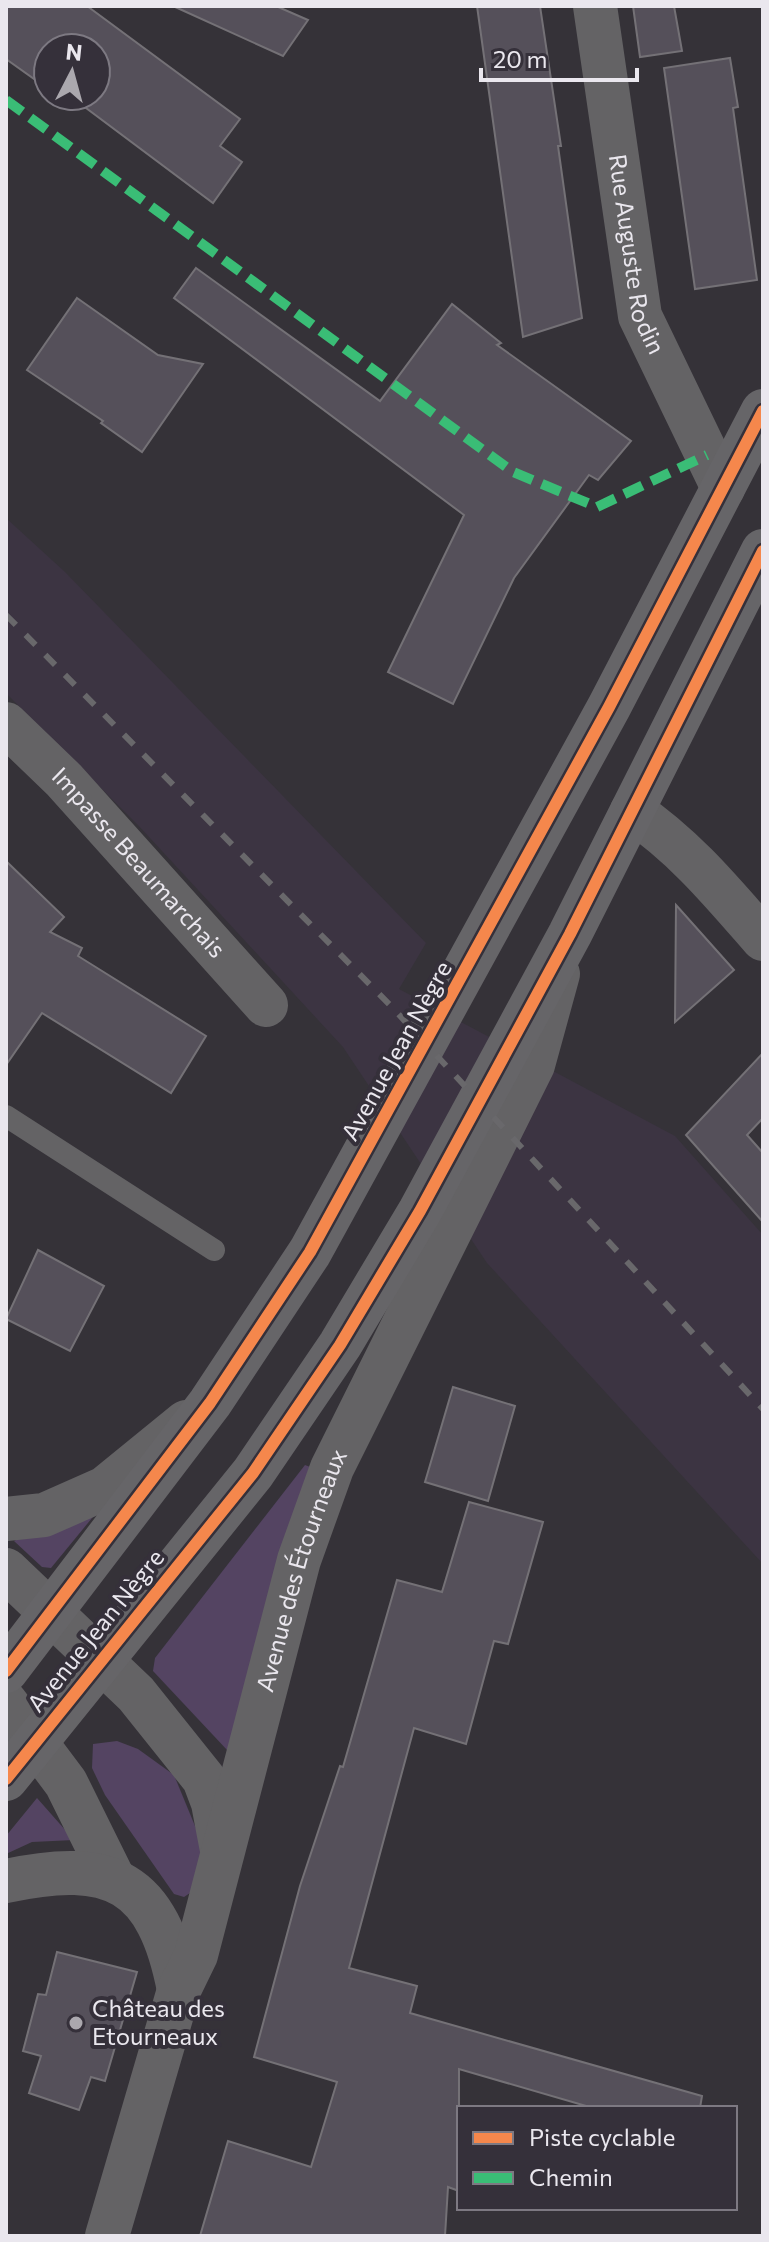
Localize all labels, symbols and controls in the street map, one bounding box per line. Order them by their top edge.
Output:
north arrow [32,32,112,112]
scale bar [481,32,637,82]
text: N [65,37,84,66]
text: 20 m [493,44,547,73]
street label: Rue Auguste Rodin [604,152,672,358]
street label: Impasse Beaumarchais [47,761,232,963]
street label: Avenue Jean Nègre [334,955,457,1145]
street label: Avenue des Étourneaux [249,1443,352,1695]
street label: Avenue Jean Nègre [20,1543,169,1717]
place label: Château des Etourneaux [92,1993,225,2050]
marker: Château des Etourneaux [67,2014,85,2032]
legend [457,2106,737,2210]
text: Piste cyclable [529,2122,675,2151]
text: Chemin [529,2162,613,2191]

